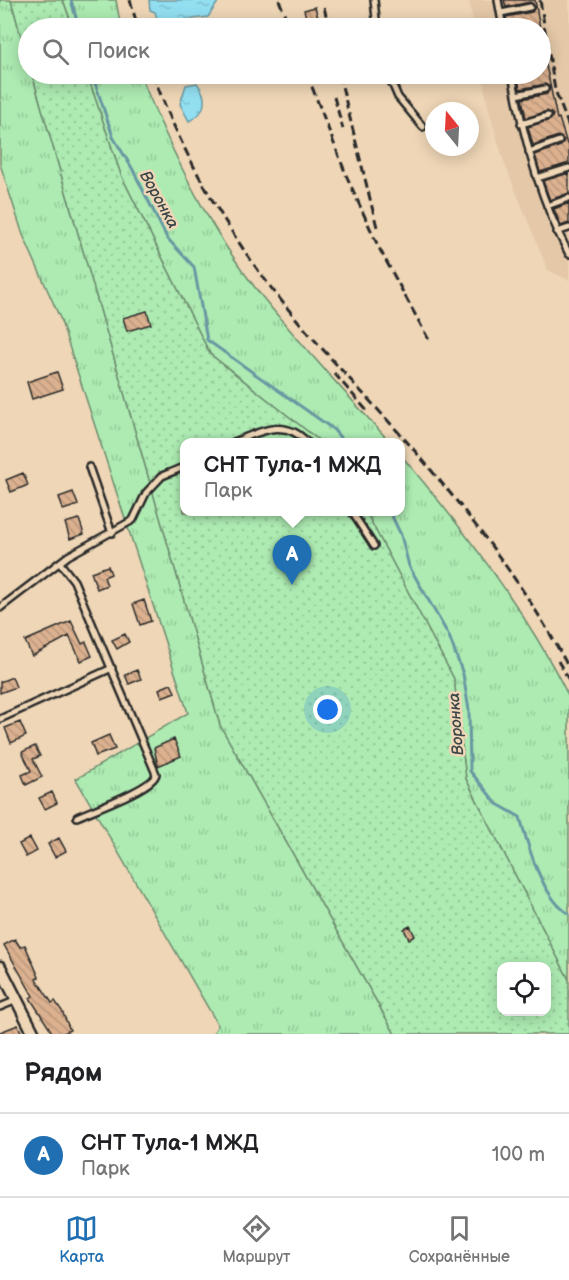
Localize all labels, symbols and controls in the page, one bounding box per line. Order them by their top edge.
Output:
search box [18,18,551,84]
icon: search [39,35,72,68]
text: Поиск [87,38,150,65]
north arrow [425,102,479,156]
water label: Воронка [135,168,182,232]
popup [180,438,405,516]
text: СНТ Тула-1 МЖД [204,452,381,479]
text: Парк [204,479,252,503]
pin: A [272,536,312,585]
water label: Воронка [445,692,468,756]
your location [313,695,342,724]
map controls [497,962,551,1016]
button: locate [497,962,551,1016]
text: Рядом [24,1058,102,1089]
text: СНТ Тула-1 МЖД [81,1130,258,1157]
text: A [37,1143,50,1167]
text: 100 m [492,1143,545,1167]
text: Парк [81,1157,130,1181]
tab: Карта [59,1212,104,1267]
tab: Маршрут [222,1212,291,1267]
tab: Сохранённые [409,1212,510,1267]

